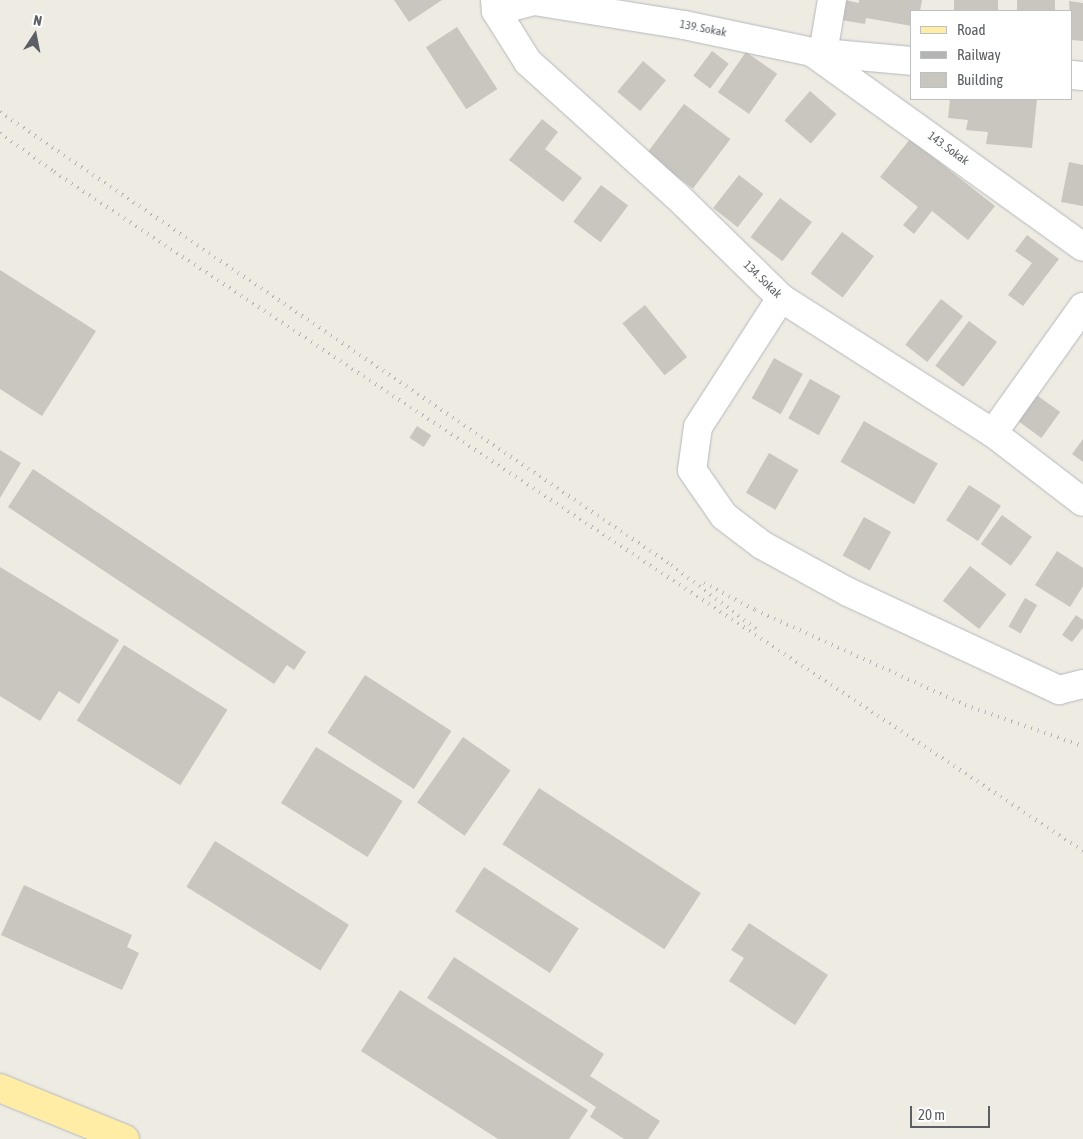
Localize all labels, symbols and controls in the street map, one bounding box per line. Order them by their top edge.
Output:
north arrow [10,10,60,60]
legend [910,10,1073,100]
text: N [32,12,43,29]
street label: 139. Sokak [678,17,728,41]
text: Road [957,21,986,38]
text: Railway [957,46,1001,63]
text: Building [957,71,1003,88]
street label: 143. Sokak [925,129,971,169]
street label: 134. Sokak [740,258,784,302]
scale bar [913,1096,993,1128]
text: 20 m [918,1106,945,1123]

